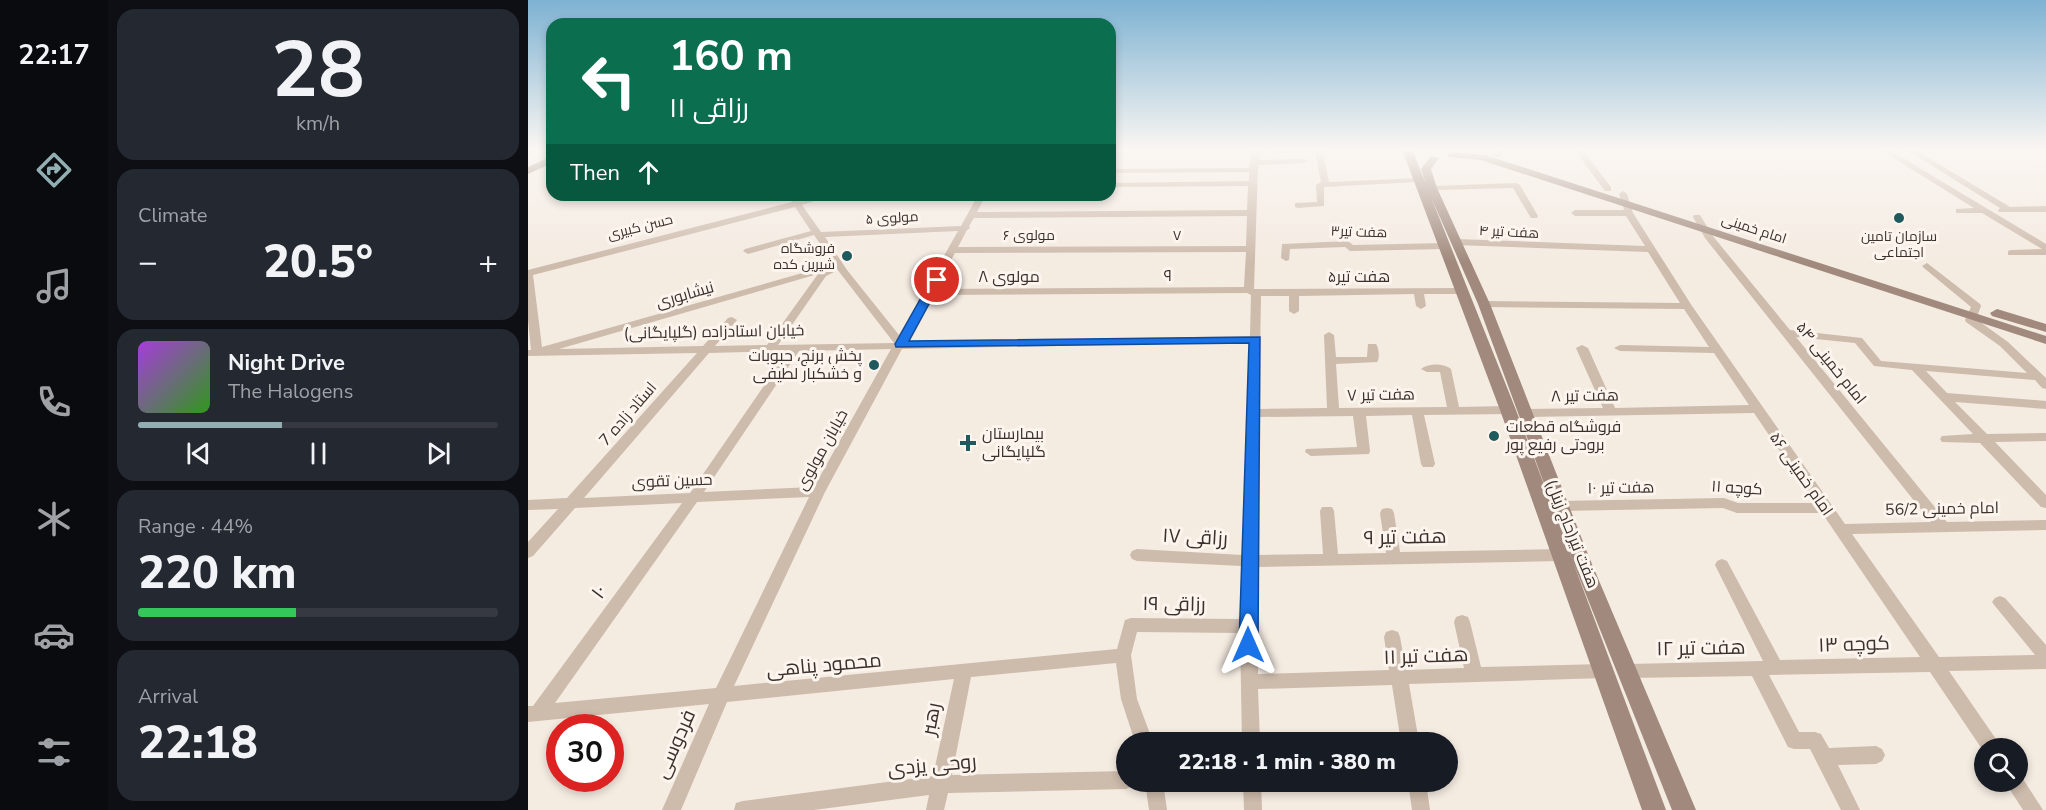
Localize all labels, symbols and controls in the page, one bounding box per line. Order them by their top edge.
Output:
text: 28 [271,17,365,124]
text: 160 m [669,28,793,85]
text: 22:17 [18,37,90,74]
icon: left [570,42,648,120]
text: رزاقی ۱۱ [669,90,749,127]
text: km/h [296,110,340,137]
icon: directions [33,149,75,191]
icon: ahead [632,156,665,189]
text: Then [570,158,620,188]
text: Climate [138,202,207,229]
street label: مولوی ۵ [865,207,919,229]
street label: حسن کبیری [605,210,675,244]
street label: امام خمینی [1719,210,1789,248]
marker: سازمان تامین اجتماعی [1892,211,1906,225]
street label: هفت تیر ۴ [1479,221,1539,243]
street label: هفت تیر۳ [1330,222,1388,242]
street label: مولوی ۶ [1003,226,1055,245]
street label: ۷ [1173,226,1182,245]
place label: سازمان تامین اجتماعی [1861,227,1937,262]
text: 20.5° [263,232,373,293]
place label: فروشگاه شیرین کده [774,239,835,274]
text: − [138,240,158,285]
text: + [478,240,498,285]
marker: فروشگاه شیرین کده [840,249,854,263]
pin [911,254,962,305]
icon: arrive [920,263,953,296]
icon: music [33,265,75,307]
street label: ۹ [1164,265,1172,287]
street label: مولوی ۸ [978,266,1040,288]
street label: هفت تیر۵ [1328,266,1390,288]
street label: نیشابوری [653,276,717,314]
street label: امام خمینی ۵۴ [1791,317,1871,409]
street label: خیابان استادزاده (گلپایگانی) [624,319,804,345]
place label: پخش برنج، حبوبات و خشکبار لطیفی [748,345,863,385]
text: Night Drive [228,348,345,378]
marker: پخش برنج، حبوبات و خشکبار لطیفی [867,358,881,372]
street label: استاد زاده 7 [594,377,662,451]
text: The Halogens [228,378,353,405]
icon: phone [33,381,75,423]
street label: هفت تیر ۷ [1347,383,1415,407]
street label: هفت تیر ۸ [1551,384,1619,408]
street label: خیابان مولوی [791,405,853,495]
place label: فروشگاه قطعات برودتی رفیع پور [1505,416,1621,456]
place label: بیمارستان گلپایگانی [982,423,1046,463]
street label: امام خمینی ۵۶ [1764,428,1838,520]
marker: فروشگاه قطعات برودتی رفیع پور [1487,429,1501,443]
marker: بیمارستان گلپایگانی [959,434,977,452]
icon: previous [182,437,215,470]
icon: pause [302,437,335,470]
icon: next [422,437,455,470]
street label: حسین تقوی [631,469,713,493]
street label: کوچه ۱۱ [1711,475,1763,501]
street label: هفت تیر(حاج زینل) [1540,476,1604,592]
street label: هفت تیر ۱۰ [1587,476,1655,500]
street label: امام خمینی 56/2 [1885,497,1999,521]
icon: climate [33,498,75,540]
text: Range · 44% [138,513,253,540]
street label: رزاقی ۱۷ [1162,522,1228,552]
street label: هفت تیر ۹ [1363,523,1447,551]
text: 220 km [138,543,297,604]
street label: ۱۰ [585,580,613,604]
street label: رزاقی ۱۹ [1142,590,1206,618]
position arrow [1216,613,1280,677]
icon: car [33,614,75,656]
street label: کوچه ۱۳ [1818,629,1890,659]
street label: هفت تیر ۱۲ [1656,634,1746,662]
street label: هفت تیر ۱۱ [1383,641,1469,671]
street label: محمود پناهی [765,647,883,683]
text: Arrival [138,683,198,710]
street label: رهبر [914,700,947,739]
street label: فردوسی [648,705,702,783]
text: 22:18 [138,713,258,774]
speed limit sign: 30 [546,714,624,792]
icon: filters [33,731,75,773]
map controls [1974,738,2028,792]
button: search [1974,738,2028,792]
text: 22:18 · 1 min · 380 m [1178,747,1396,777]
street label: روحی یزدی [886,748,978,782]

